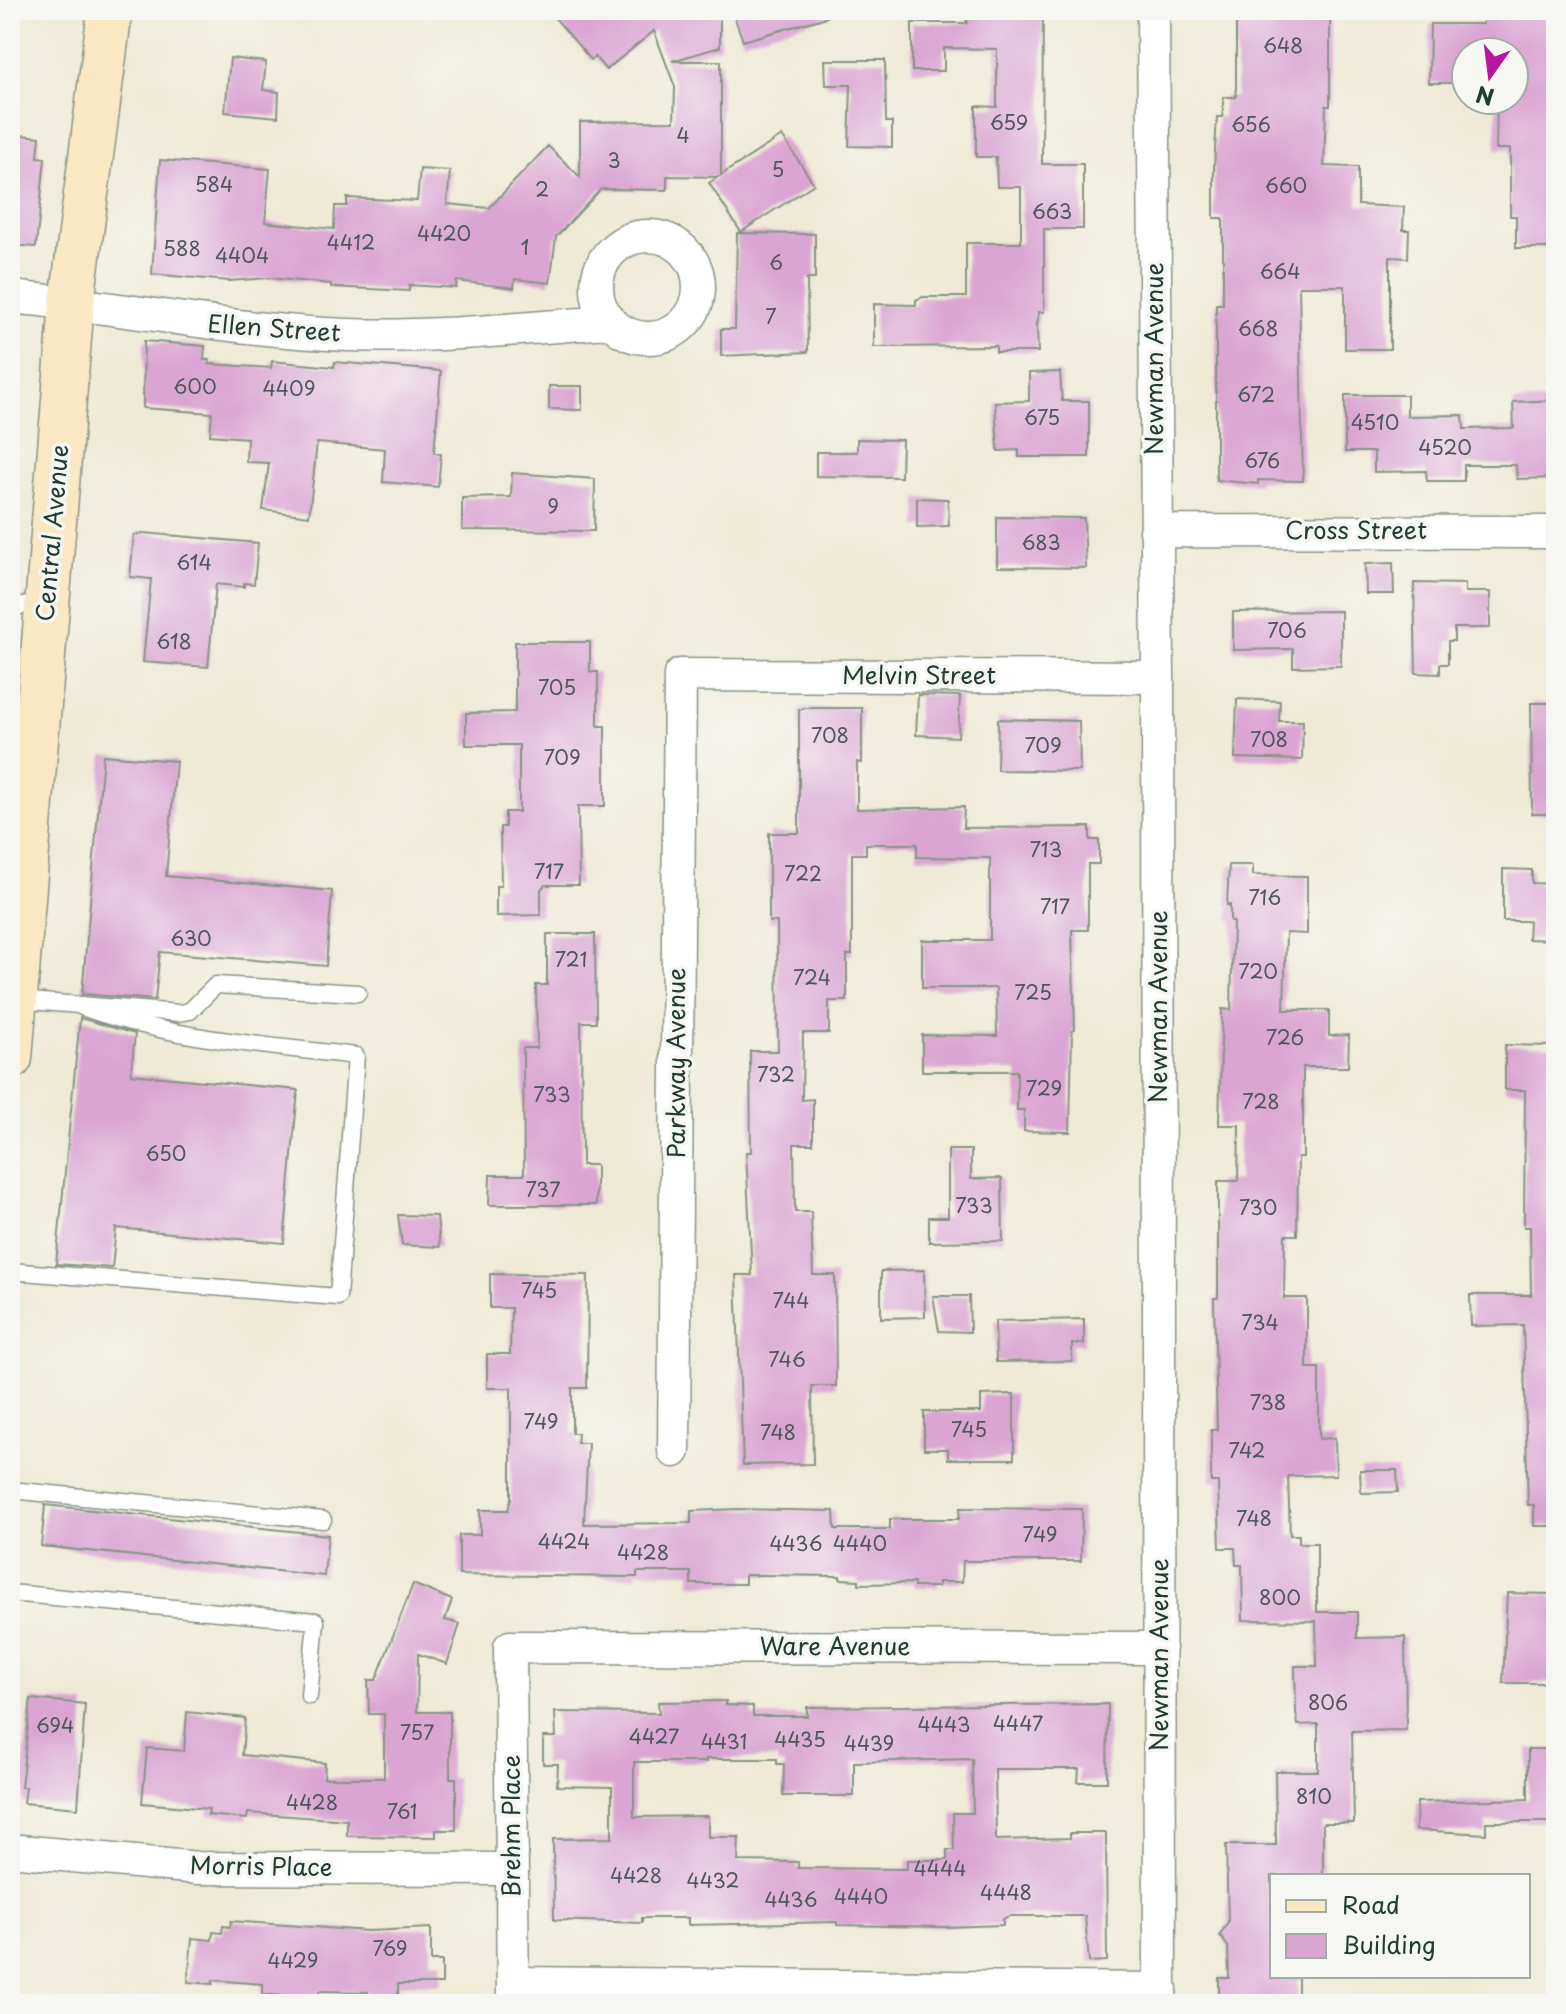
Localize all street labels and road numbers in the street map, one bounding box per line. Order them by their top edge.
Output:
street label: Newman Avenue [1135,262,1171,456]
street label: Ellen Street [206,304,342,350]
street label: Central Avenue [25,443,77,623]
street label: Cross Street [1285,511,1427,547]
street label: Melvin Street [842,656,996,692]
street label: Newman Avenue [1139,910,1175,1104]
street label: Parkway Avenue [657,968,693,1158]
street label: Newman Avenue [1140,1558,1176,1752]
street label: Ware Avenue [760,1627,910,1663]
street label: Brehm Place [492,1755,528,1897]
street label: Morris Place [189,1846,333,1884]

